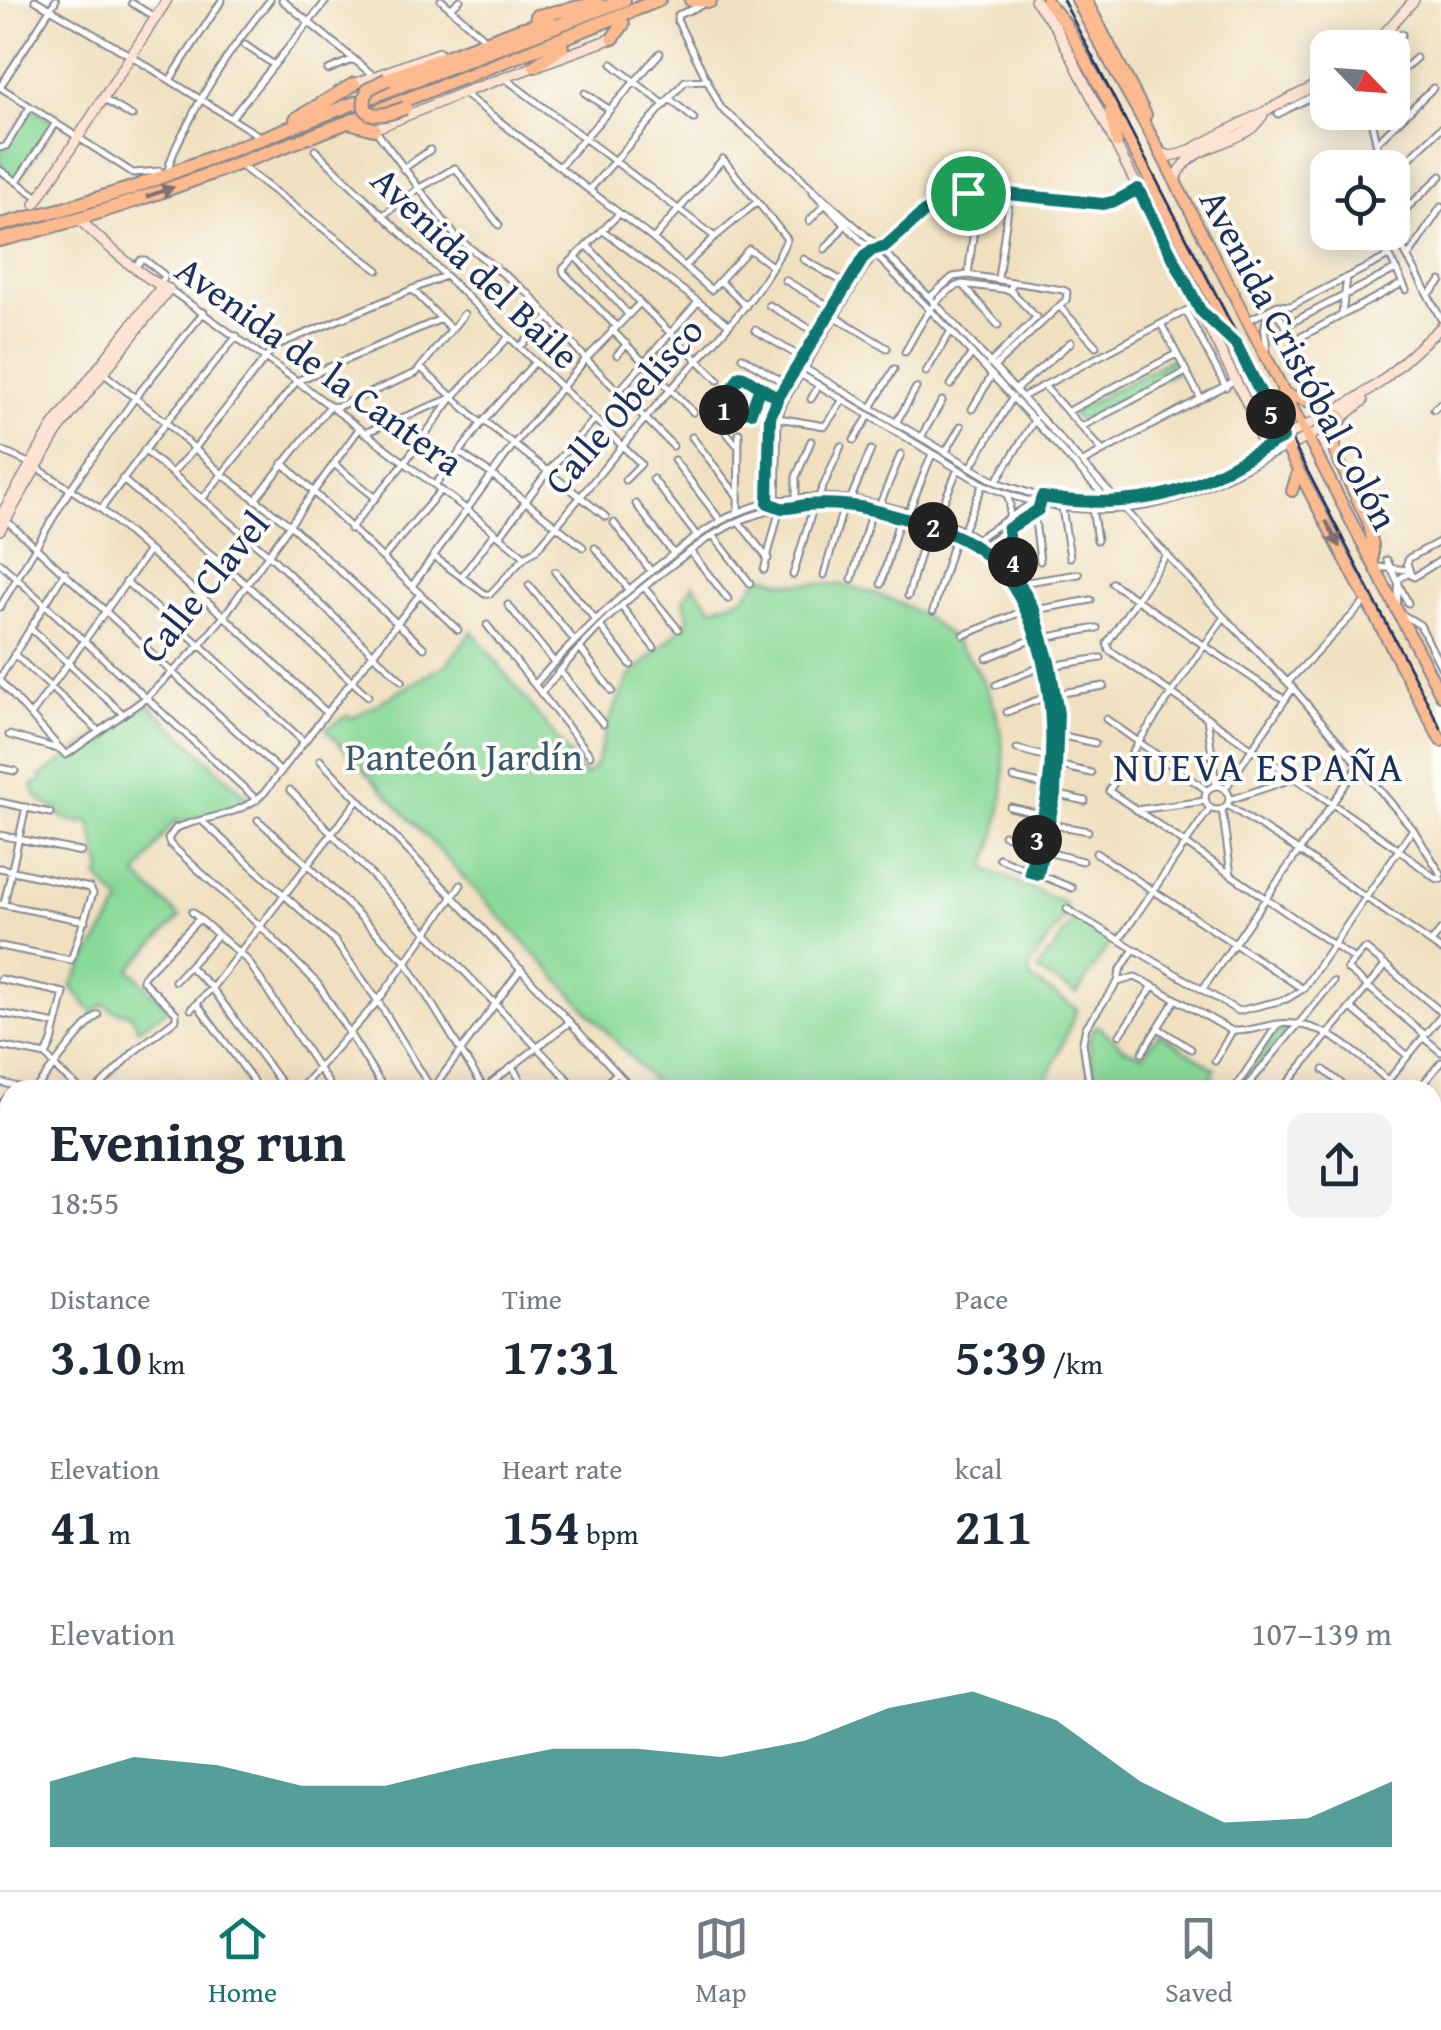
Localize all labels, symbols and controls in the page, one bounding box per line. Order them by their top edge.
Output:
north arrow [1310,30,1410,130]
map controls [1310,30,1410,250]
button: locate [1310,150,1410,250]
pin [926,151,1011,236]
street label: Avenida del Baile [359,153,593,381]
icon: arrive [941,166,996,221]
street label: Avenida Cristóbal Colón [1186,179,1414,539]
one-way arrow [146,184,176,199]
street label: Avenida de la Cantera [165,241,475,489]
street label: Calle Obelisco [530,304,716,506]
pin: 1 [699,385,749,435]
text: 1 [717,389,731,430]
pin: 5 [1246,389,1296,439]
text: 5 [1264,393,1278,434]
street label: Calle Clavel [124,498,282,674]
pin: 2 [908,502,958,552]
text: 2 [926,506,940,547]
one-way arrow [1324,519,1341,548]
pin: 4 [988,537,1038,587]
text: 4 [1006,541,1020,582]
park label: Panteón Jardín [345,728,583,784]
district label: NUEVA ESPAÑA [1113,737,1405,796]
pin: 3 [1012,815,1062,865]
text: 3 [1030,819,1044,860]
text: Evening run [50,1101,346,1181]
button: share [1287,1113,1392,1218]
text: 18:55 [50,1179,119,1226]
text: Distance [50,1278,150,1319]
text: Time [502,1278,562,1319]
text: Pace [955,1278,1009,1319]
text: 3.10 [50,1319,142,1392]
text: 17:31 [502,1319,620,1392]
text: 5:39 [955,1319,1047,1392]
text: km [142,1343,185,1384]
text: /km [1047,1343,1103,1384]
text: Elevation [50,1448,160,1489]
text: Heart rate [502,1448,622,1489]
text: kcal [955,1448,1002,1489]
text: 41 [50,1489,102,1562]
text: 154 [502,1489,580,1562]
text: 211 [955,1489,1032,1562]
text: m [102,1513,131,1554]
text: bpm [580,1513,639,1554]
text: Elevation [50,1610,175,1657]
text: 107–139 m [1251,1610,1392,1657]
tab: Home [208,1911,277,2012]
tab: Map [694,1911,749,2012]
tab: Saved [1165,1911,1233,2012]

